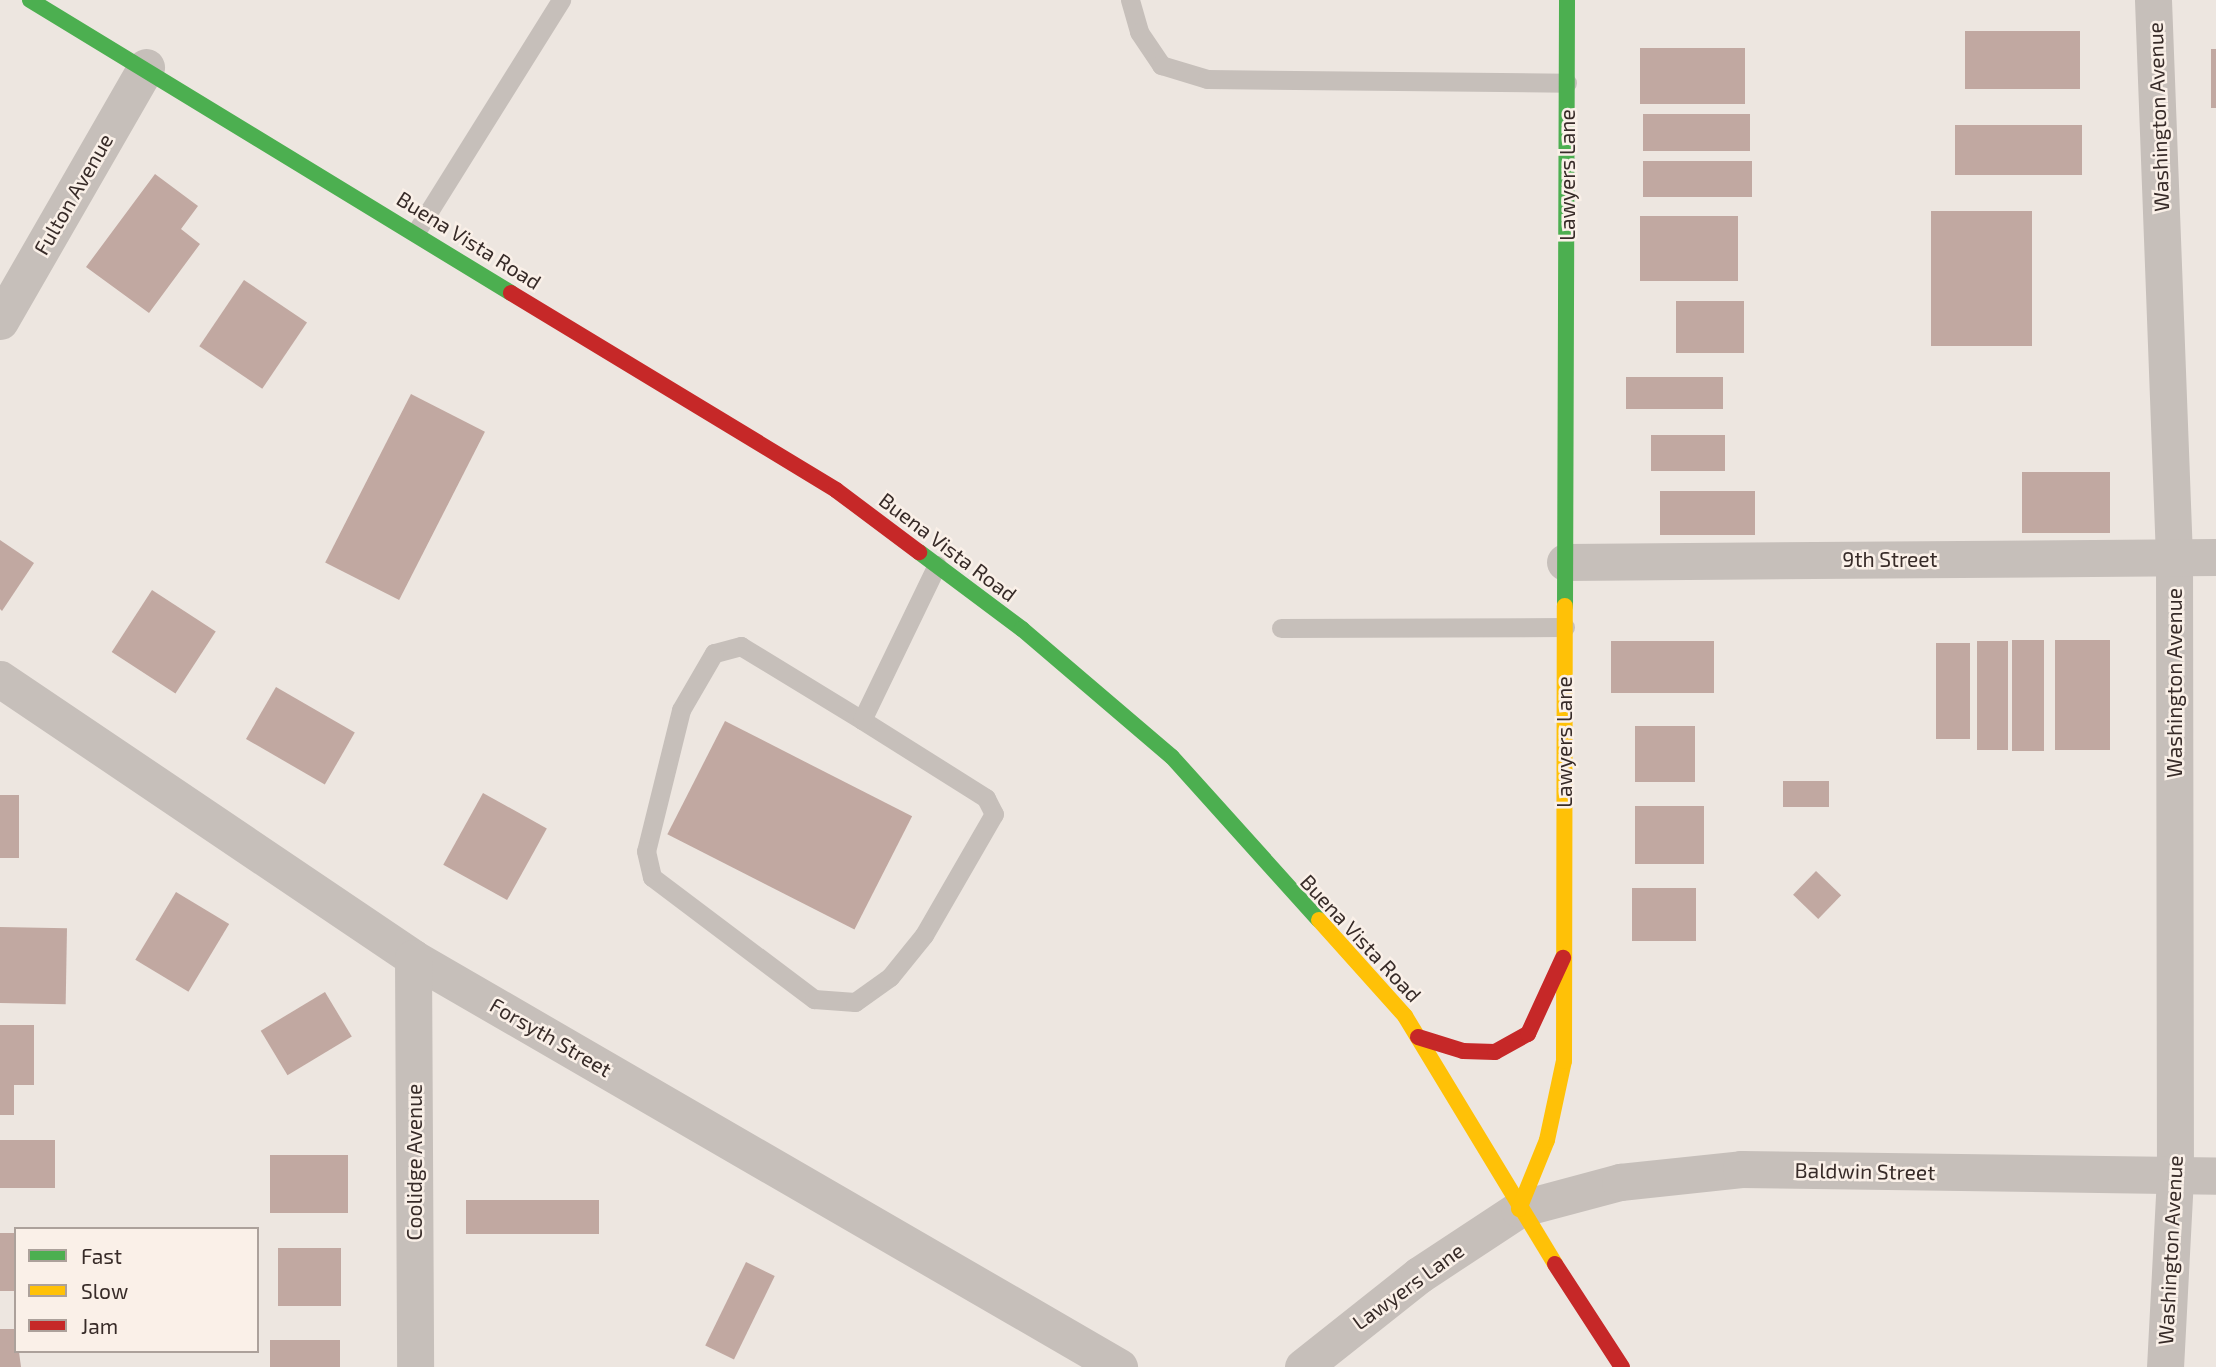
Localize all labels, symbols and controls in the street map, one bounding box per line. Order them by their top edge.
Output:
street label: Washington Avenue [2142,21,2174,213]
street label: Lawyers Lane [1554,109,1580,241]
street label: Fulton Avenue [28,129,118,259]
street label: Buena Vista Road [392,185,546,295]
street label: Buena Vista Road [874,487,1022,607]
street label: 9th Street [1842,546,1938,572]
street label: Washington Avenue [2161,588,2187,778]
street label: Lawyers Lane [1551,676,1577,808]
street label: Buena Vista Road [1295,869,1427,1007]
street label: Forsyth Street [486,992,616,1082]
street label: Coolidge Avenue [401,1083,427,1241]
street label: Washington Avenue [2152,1154,2188,1346]
street label: Baldwin Street [1795,1157,1935,1185]
legend [14,1227,259,1353]
street label: Lawyers Lane [1347,1237,1469,1335]
text: Fast [81,1243,122,1268]
text: Slow [81,1278,128,1303]
text: Jam [81,1313,118,1338]

